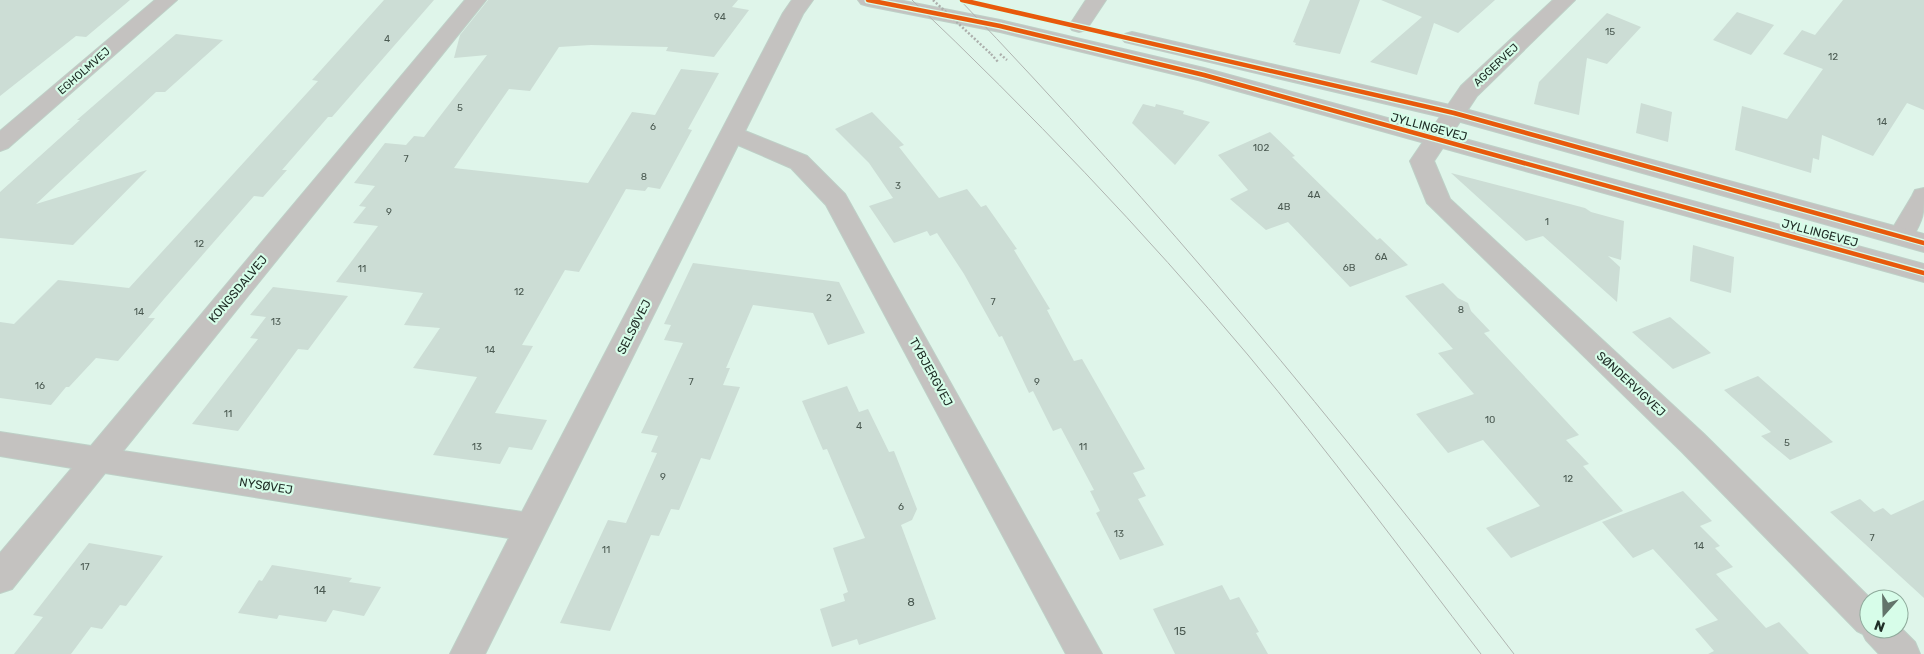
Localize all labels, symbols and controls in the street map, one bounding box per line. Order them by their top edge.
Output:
house number: 94 [714,11,726,23]
house number: 15 [1605,26,1615,38]
house number: 4 [384,33,390,45]
street label: AGGERVEJ [1471,41,1521,89]
street label: EGHOLMVEJ [55,45,113,97]
house number: 12 [1828,51,1838,63]
house number: 5 [457,102,463,114]
street label: JYLLINGEVEJ [1389,110,1469,144]
house number: 14 [1877,116,1887,128]
house number: 6 [650,121,656,133]
house number: 102 [1253,142,1269,154]
house number: 7 [403,153,409,165]
house number: 8 [641,171,647,183]
house number: 3 [895,180,901,192]
house number: 4A [1308,189,1321,201]
house number: 4B [1278,201,1291,213]
house number: 9 [386,206,392,218]
house number: 1 [1545,216,1549,228]
street label: JYLLINGEVEJ [1780,216,1860,250]
house number: 12 [194,238,204,250]
house number: 6A [1375,251,1388,263]
street label: KONGSDALVEJ [206,253,270,325]
house number: 6B [1343,262,1356,274]
house number: 11 [358,263,366,275]
house number: 12 [514,286,524,298]
house number: 2 [826,292,832,304]
house number: 7 [990,296,996,308]
street label: SELSØVEJ [614,297,654,357]
house number: 8 [1458,304,1464,316]
house number: 14 [134,306,144,318]
house number: 13 [271,316,281,328]
street label: TYBJERGVEJ [906,335,956,409]
house number: 14 [485,344,495,356]
street label: SØNDERVIGVEJ [1594,349,1668,419]
house number: 7 [688,376,694,388]
house number: 9 [1034,376,1040,388]
house number: 16 [35,380,45,392]
house number: 11 [224,408,232,420]
house number: 10 [1485,414,1495,426]
house number: 4 [856,420,862,432]
house number: 5 [1784,437,1790,449]
house number: 13 [472,441,482,453]
house number: 11 [1079,441,1087,453]
house number: 9 [660,471,666,483]
house number: 12 [1563,473,1573,485]
street label: NYSØVEJ [238,475,294,497]
house number: 6 [898,501,904,513]
house number: 13 [1114,528,1124,540]
house number: 7 [1869,532,1875,544]
house number: 14 [1694,540,1704,552]
house number: 11 [602,544,610,556]
house number: 17 [80,561,90,573]
house number: 14 [314,583,327,597]
north arrow [1859,589,1909,639]
house number: 8 [907,595,915,609]
text: N [1872,616,1887,635]
house number: 15 [1174,624,1186,638]

